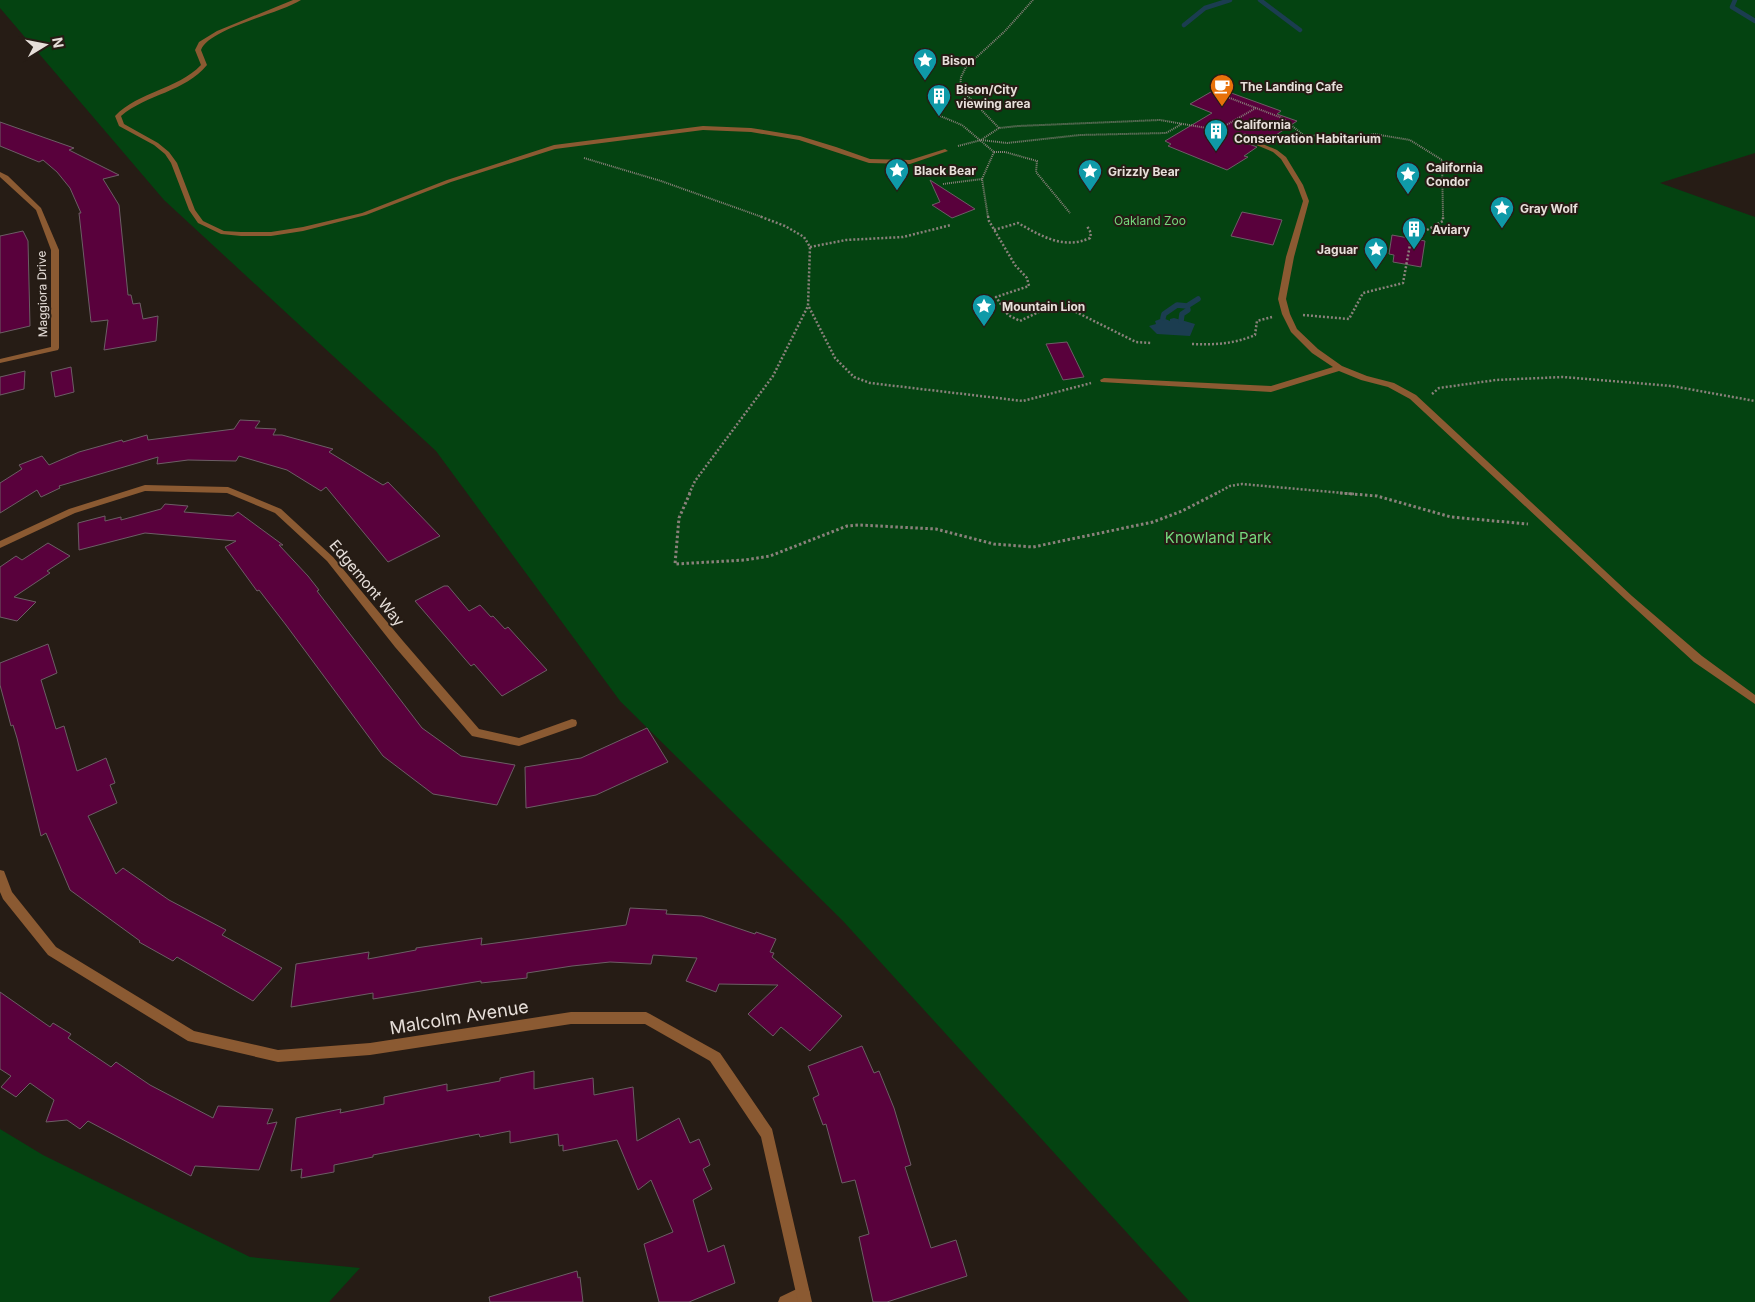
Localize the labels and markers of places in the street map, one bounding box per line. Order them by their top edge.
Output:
place icon: Bison [912,47,938,81]
place label: Bison [942,53,975,68]
cafe icon: The Landing Cafe [1209,73,1235,107]
place label: The Landing Cafe [1240,79,1343,94]
place label: Bison/City viewing area [956,82,1031,111]
building icon: Bison/City viewing area [926,83,952,117]
place label: California Conservation Habitarium [1234,117,1381,146]
building icon: California Conservation Habitarium [1203,118,1229,152]
place icon: Black Bear [884,157,910,191]
place icon: Grizzly Bear [1077,158,1103,192]
place label: California Condor [1426,160,1483,189]
place icon: California Condor [1395,161,1421,195]
place label: Black Bear [914,163,976,178]
place label: Grizzly Bear [1108,164,1180,179]
place icon: Gray Wolf [1489,195,1515,229]
place label: Gray Wolf [1520,201,1578,216]
building icon: Aviary [1401,216,1427,250]
place label: Aviary [1432,222,1471,237]
place icon: Jaguar [1363,236,1389,270]
place label: Jaguar [1317,242,1358,257]
place icon: Mountain Lion [971,293,997,327]
place label: Mountain Lion [1002,299,1085,314]

